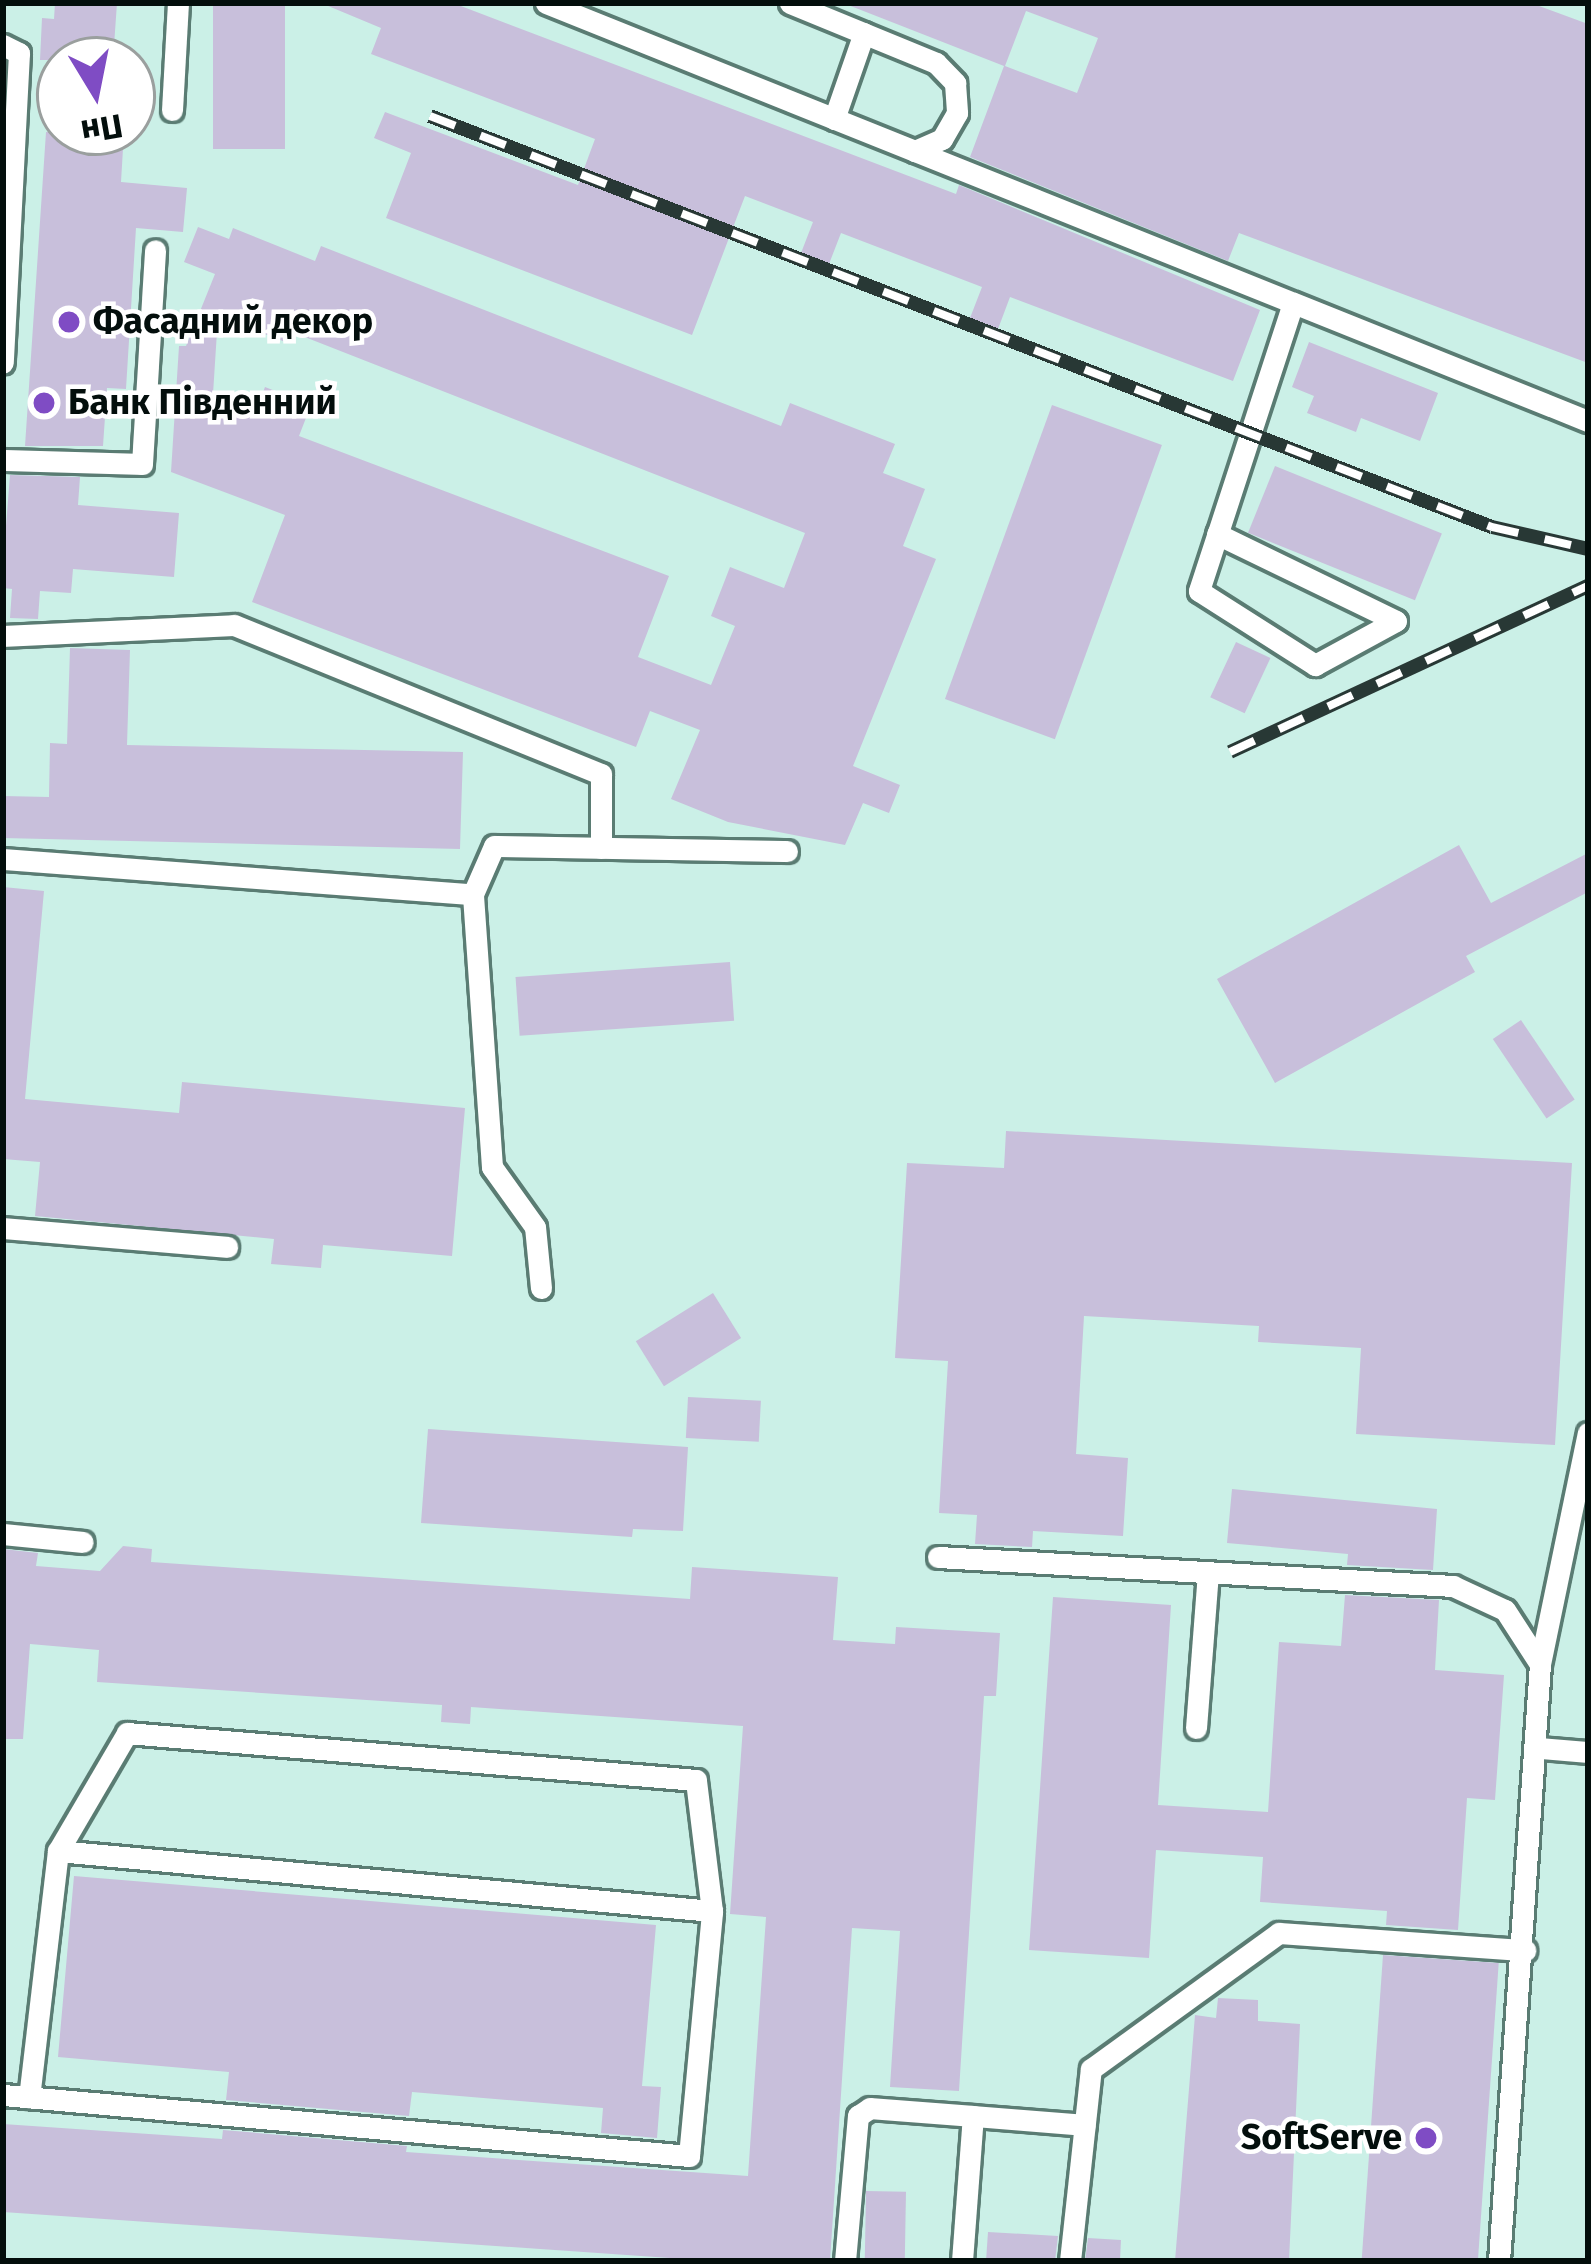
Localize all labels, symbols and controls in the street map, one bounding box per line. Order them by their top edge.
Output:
north arrow [36,36,156,156]
text: Пн [78,105,126,152]
place label: Фасадний декор [93,300,373,344]
marker: Фасадний декор [56,309,82,335]
place label: Банк Південний [68,381,337,425]
marker: Банк Південний [31,390,57,416]
place label: SoftServe [1241,2116,1402,2160]
marker: SoftServe [1413,2125,1439,2151]

